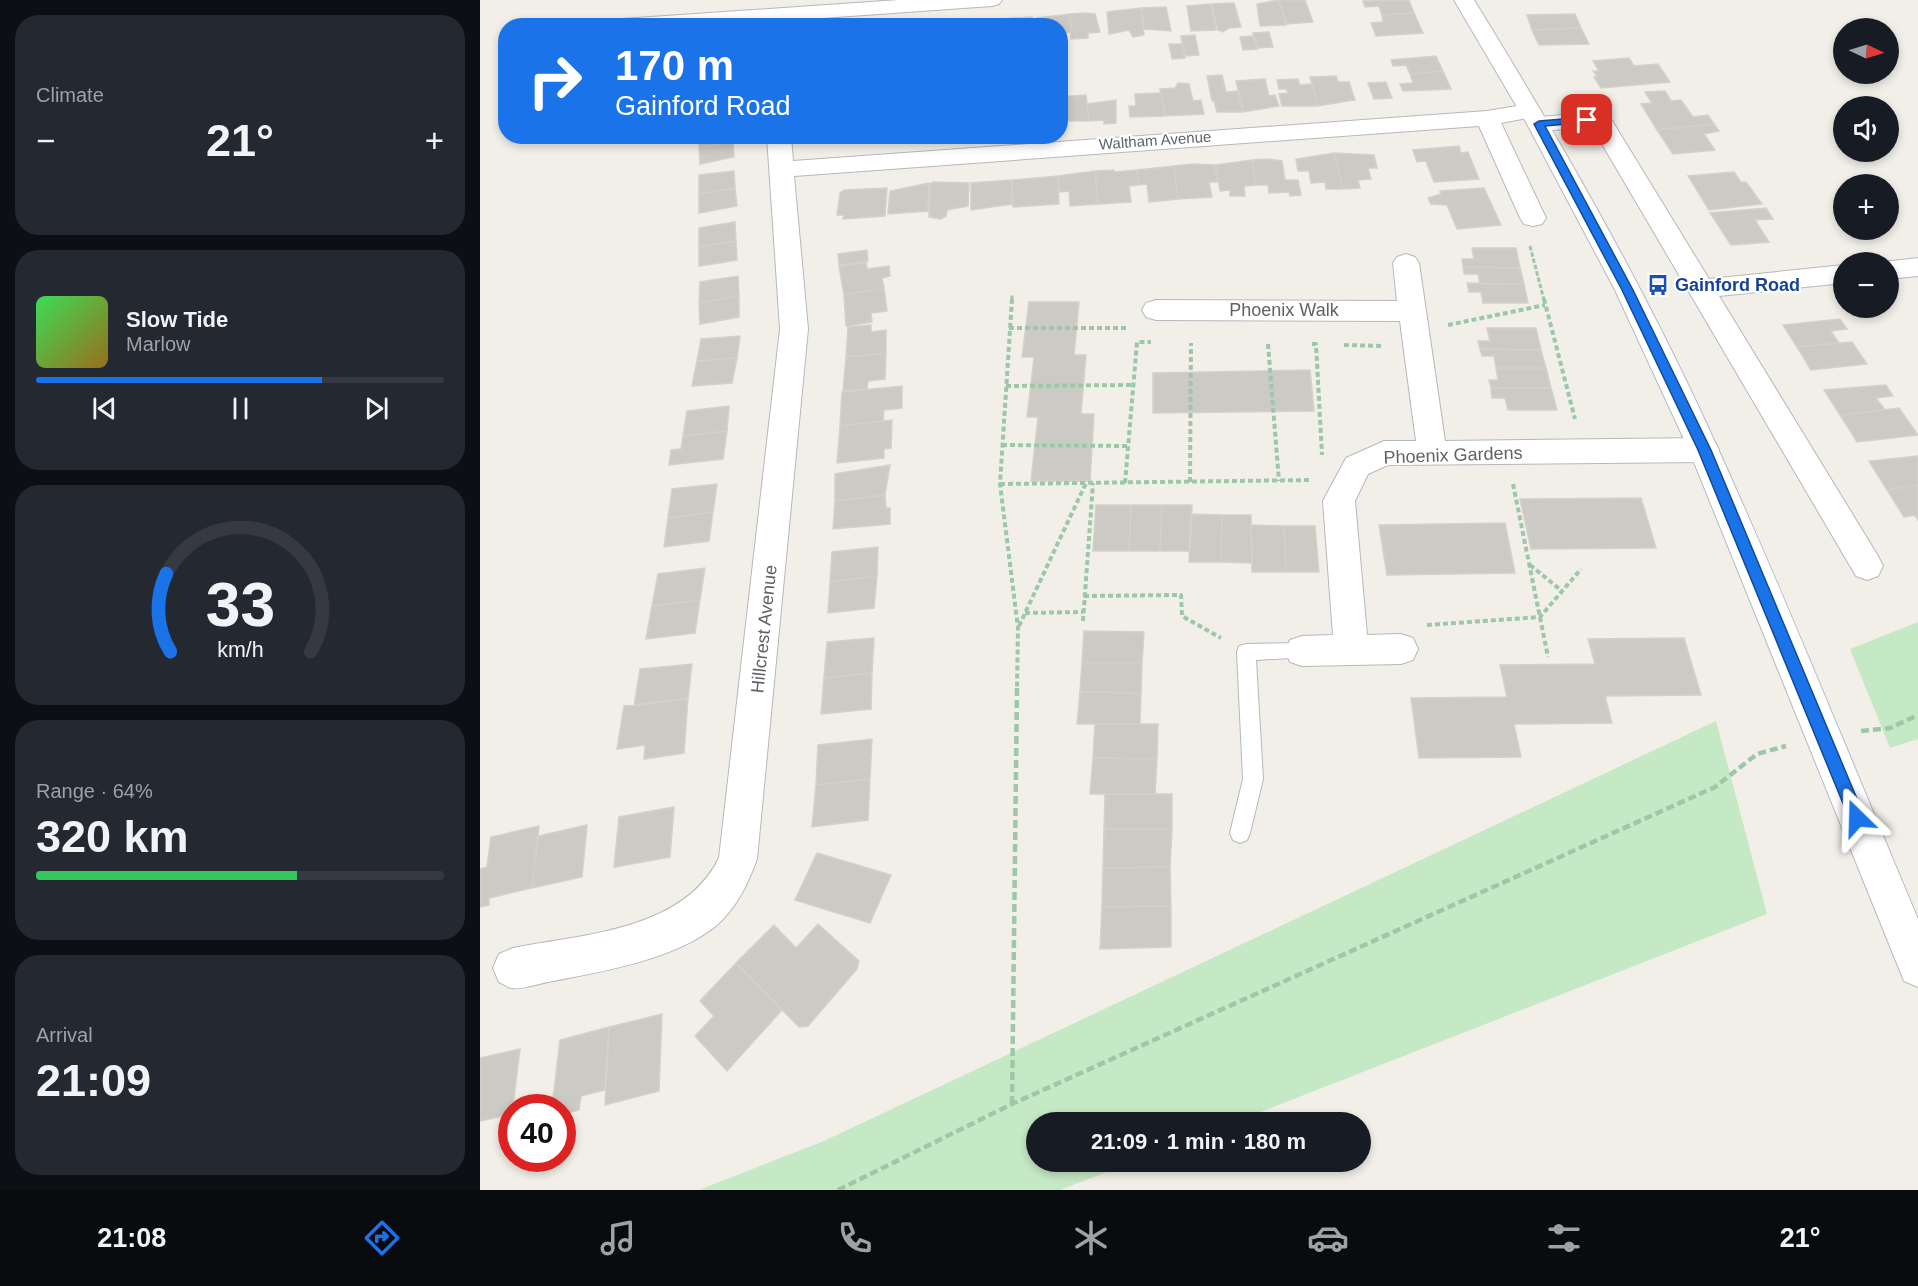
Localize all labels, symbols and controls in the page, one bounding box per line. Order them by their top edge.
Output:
north arrow [1833,18,1899,84]
map controls [1833,18,1899,318]
icon: right [516,42,594,120]
text: 170 m [615,42,734,89]
text: Climate [36,84,104,106]
text: Gainford Road [615,91,791,121]
pin [1561,94,1612,145]
button: sound [1833,96,1899,162]
icon: arrive [1570,103,1603,136]
text: 21° [206,115,274,166]
text: − [36,122,55,159]
text: + [425,122,444,159]
street label: Waltham Avenue [1098,128,1212,152]
button: + [1833,174,1899,240]
button: − [1833,252,1899,318]
bus stop icon: Gainford Road [1646,273,1670,297]
place label: Gainford Road [1675,275,1800,295]
street label: Phoenix Walk [1229,300,1340,320]
text: Slow Tide [126,307,228,332]
text: Marlow [126,333,190,355]
icon: previous [88,392,121,425]
icon: pause [224,392,257,425]
icon: next [360,392,393,425]
street label: Phoenix Gardens [1383,443,1523,467]
street label: Hillcrest Avenue [747,564,781,694]
text: 33 [205,570,275,639]
text: km/h [217,638,263,662]
text: Range · 64% [36,780,153,802]
position arrow [1825,786,1889,850]
text: 320 km [36,811,189,862]
text: Arrival [36,1024,93,1046]
text: 21:09 [36,1055,151,1106]
speed limit sign: 40 [498,1094,576,1172]
text: 21:09 · 1 min · 180 m [1091,1129,1306,1154]
icon: directions [361,1217,403,1259]
icon: music [597,1217,639,1259]
icon: phone [834,1217,876,1259]
icon: climate [1070,1217,1112,1259]
icon: car [1307,1217,1349,1259]
icon: filters [1543,1217,1585,1259]
text: 21:08 [97,1223,166,1253]
text: 21° [1780,1223,1821,1253]

